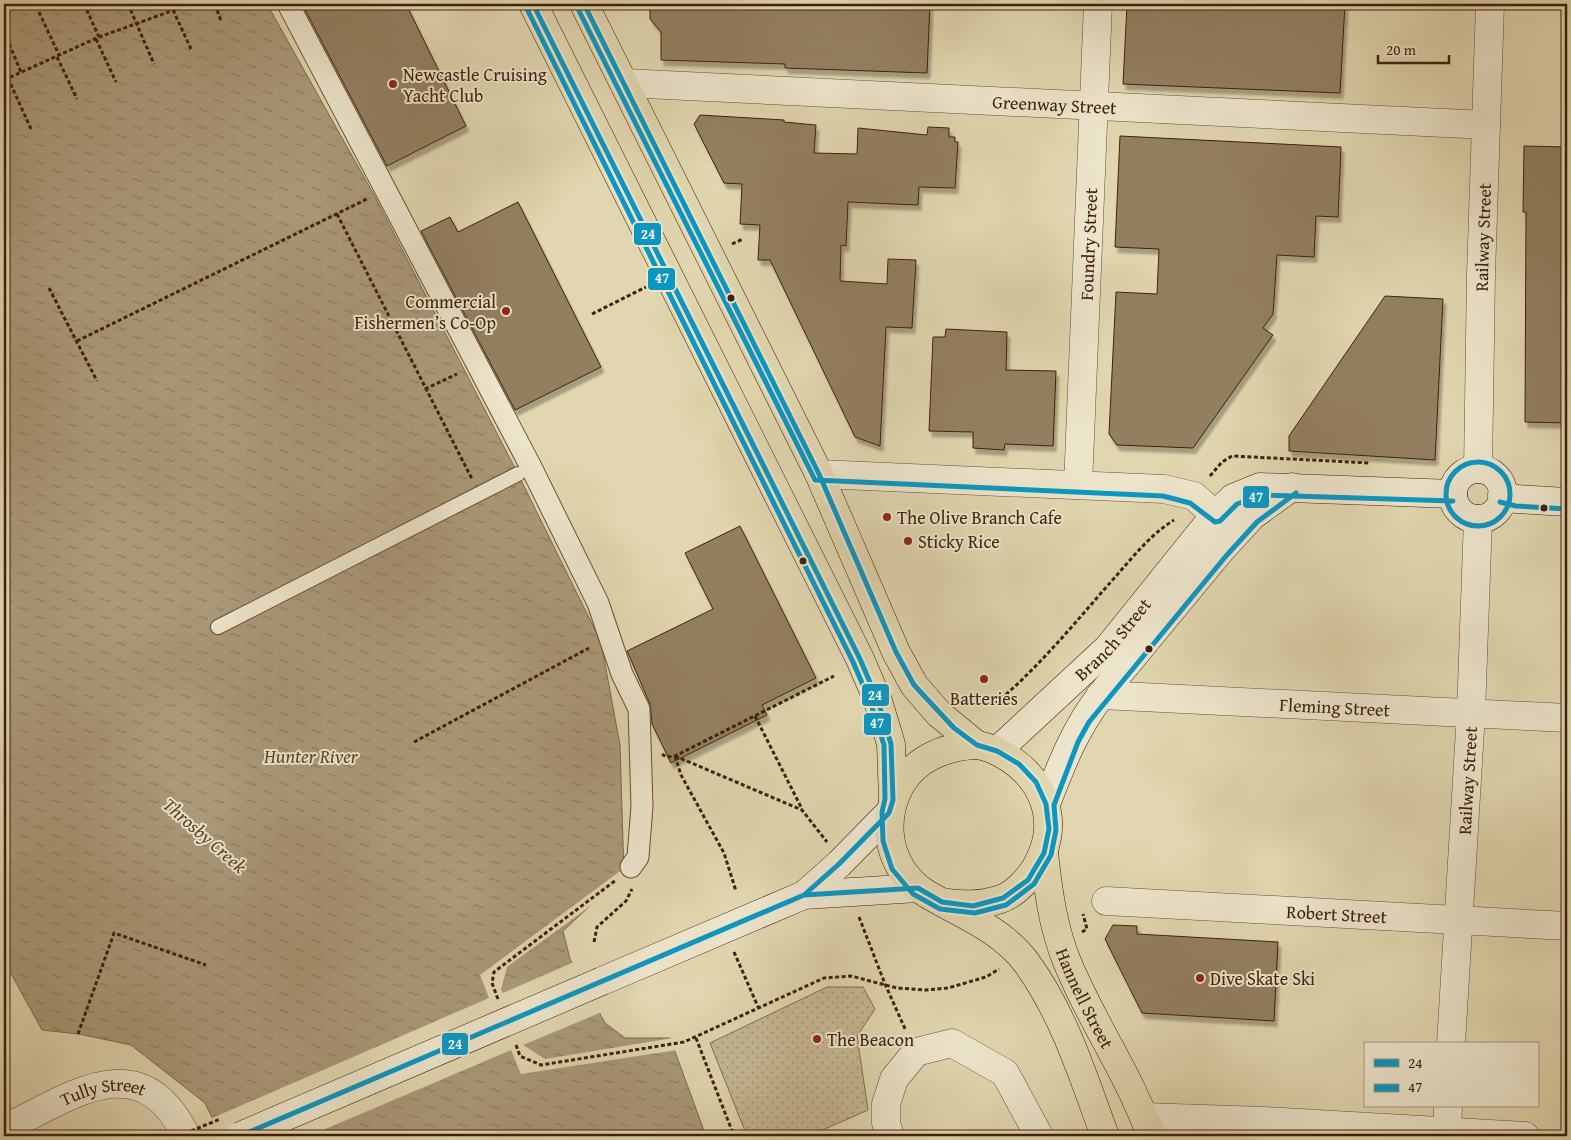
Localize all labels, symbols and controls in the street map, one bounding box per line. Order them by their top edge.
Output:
scale bar [1378,32,1450,64]
text: 20 m [1386,39,1417,60]
place label: Newcastle Cruising Yacht Club [403,61,547,109]
marker: Newcastle Cruising Yacht Club [387,78,399,90]
street label: Greenway Street [992,87,1118,121]
street label: Railway Street [1467,182,1498,292]
street label: Foundry Street [1072,187,1104,301]
line badge: 24 [633,222,662,246]
text: 24 [641,224,655,244]
line badge: 47 [647,267,676,291]
text: 47 [655,268,669,288]
place label: Commercial Fishermen’s Co-Op [355,288,496,336]
unlabelled marker [726,293,736,303]
marker: Commercial Fishermen’s Co-Op [500,305,512,317]
line badge: 47 [1242,485,1270,509]
text: 47 [1249,487,1263,507]
unlabelled marker [1539,503,1549,513]
place label: The Olive Branch Cafe [897,504,1062,531]
marker: The Olive Branch Cafe [881,511,893,523]
place label: Sticky Rice [918,528,1000,555]
marker: Sticky Rice [902,535,914,547]
unlabelled marker [798,556,808,566]
street label: Branch Street [1068,591,1157,687]
unlabelled marker [1144,644,1154,654]
marker: Batteries [978,673,990,685]
line badge: 24 [861,683,890,707]
text: 24 [868,685,882,705]
place label: Batteries [950,685,1018,712]
street label: Fleming Street [1279,690,1391,723]
line badge: 47 [863,712,892,736]
text: 47 [870,713,884,733]
street label: Railway Street [1450,725,1484,835]
water label: Hunter River [263,742,359,770]
water label: Throsby Creek [157,791,253,880]
street label: Robert Street [1286,897,1388,930]
street label: Hannell Street [1049,944,1121,1054]
place label: Dive Skate Ski [1210,965,1315,992]
marker: Dive Skate Ski [1194,972,1206,984]
place label: The Beacon [827,1026,914,1053]
line badge: 24 [441,1032,469,1056]
marker: The Beacon [811,1033,823,1045]
text: 24 [448,1034,462,1054]
legend [1364,1042,1538,1108]
text: 24 [1408,1052,1422,1073]
street label: Tully Street [55,1070,152,1112]
text: 47 [1408,1076,1422,1097]

